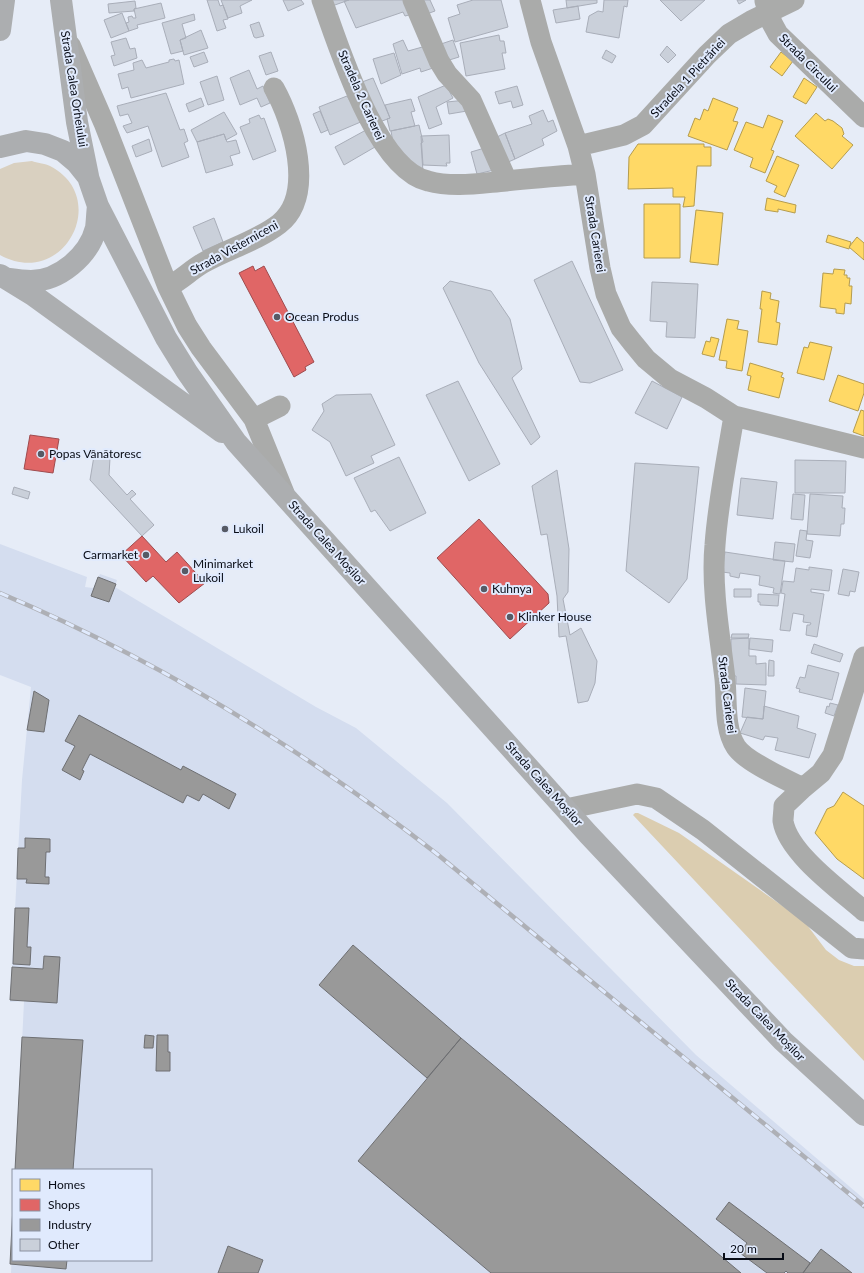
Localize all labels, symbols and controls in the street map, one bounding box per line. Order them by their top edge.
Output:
street label: Strada Calea Orheiului [58,30,91,148]
street label: Strada Circului [776,30,841,95]
street label: Stradela 1 Pietrăriei [647,35,728,120]
street label: Stradela 2 Carierei [335,48,388,142]
street label: Strada Carierei [582,195,609,273]
street label: Strada Visterniceni [187,217,281,278]
place label: Ocean Produs [285,309,359,324]
marker: Ocean Produs [272,312,282,322]
place label: Popas Vânătoresc [49,446,142,461]
marker: Popas Vânătoresc [36,449,46,459]
street label: Strada Calea Moșilor [285,497,370,588]
place label: Lukoil [233,521,264,536]
marker: Lukoil [220,524,230,534]
place label: Carmarket [83,547,139,562]
marker: Carmarket [141,550,151,560]
place label: Minimarket Lukoil [193,556,254,585]
marker: Minimarket Lukoil [180,566,190,576]
place label: Kuhnya [492,581,532,596]
marker: Kuhnya [479,584,489,594]
place label: Klinker House [518,609,592,624]
marker: Klinker House [505,612,515,622]
street label: Strada Carierei [715,656,740,734]
street label: Strada Calea Moșilor [502,738,587,829]
street label: Strada Calea Moșilor [722,975,809,1064]
legend [12,1169,152,1261]
text: Homes [48,1177,85,1192]
text: Shops [48,1197,80,1212]
text: Industry [48,1217,92,1232]
scale bar [724,1235,783,1261]
text: Other [48,1237,80,1252]
text: 20 m [730,1241,757,1256]

